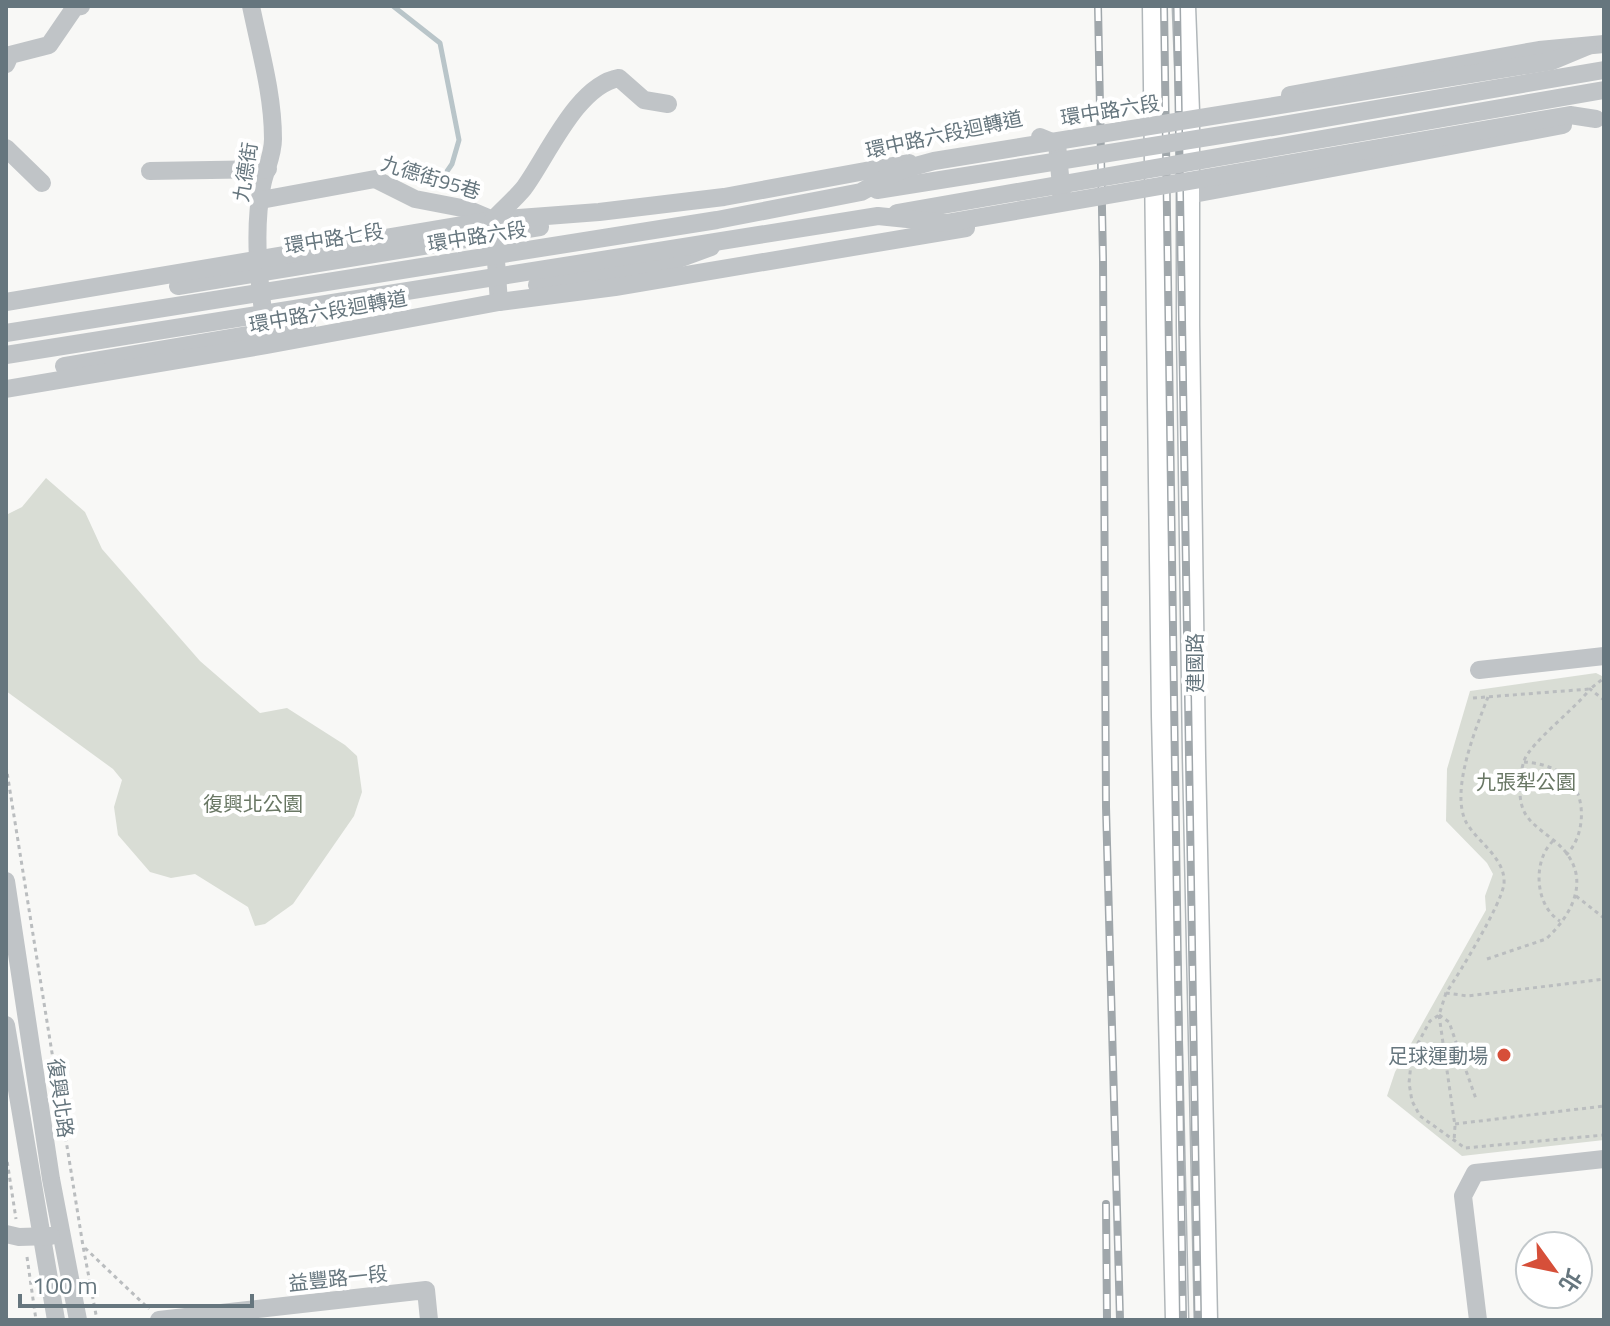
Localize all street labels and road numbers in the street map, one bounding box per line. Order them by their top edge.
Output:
street label: 環中路六段 [1058,87,1162,133]
street label: 環中路六段迴轉道 [863,102,1025,166]
street label: 九德街 [225,140,265,204]
street label: 九德街95巷 [378,147,484,207]
street label: 環中路六段 [425,213,529,259]
street label: 環中路七段 [282,215,386,261]
street label: 環中路六段迴轉道 [247,282,409,340]
street label: 建國路 [1179,633,1210,693]
street label: 復興北路 [40,1056,82,1140]
street label: 益豐路一段 [287,1257,389,1299]

